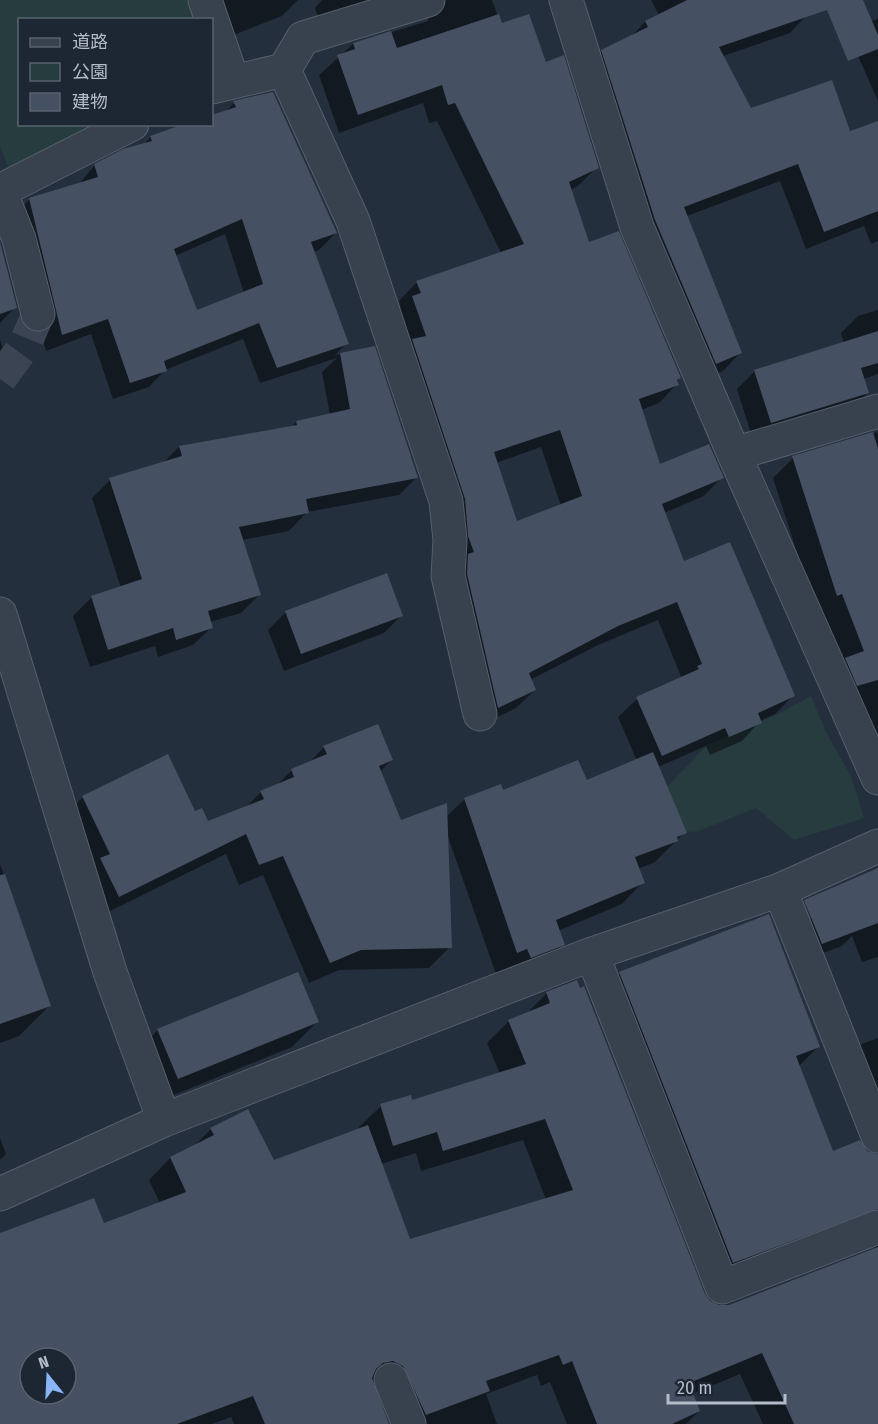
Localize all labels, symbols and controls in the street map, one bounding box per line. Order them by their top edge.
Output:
legend [18,18,213,126]
text: 道路 [72,31,108,53]
text: 公園 [72,61,108,83]
text: 建物 [72,91,108,113]
north arrow [18,1346,78,1406]
text: N [36,1352,51,1373]
scale bar [668,1367,785,1405]
text: 20 m [677,1377,712,1399]

